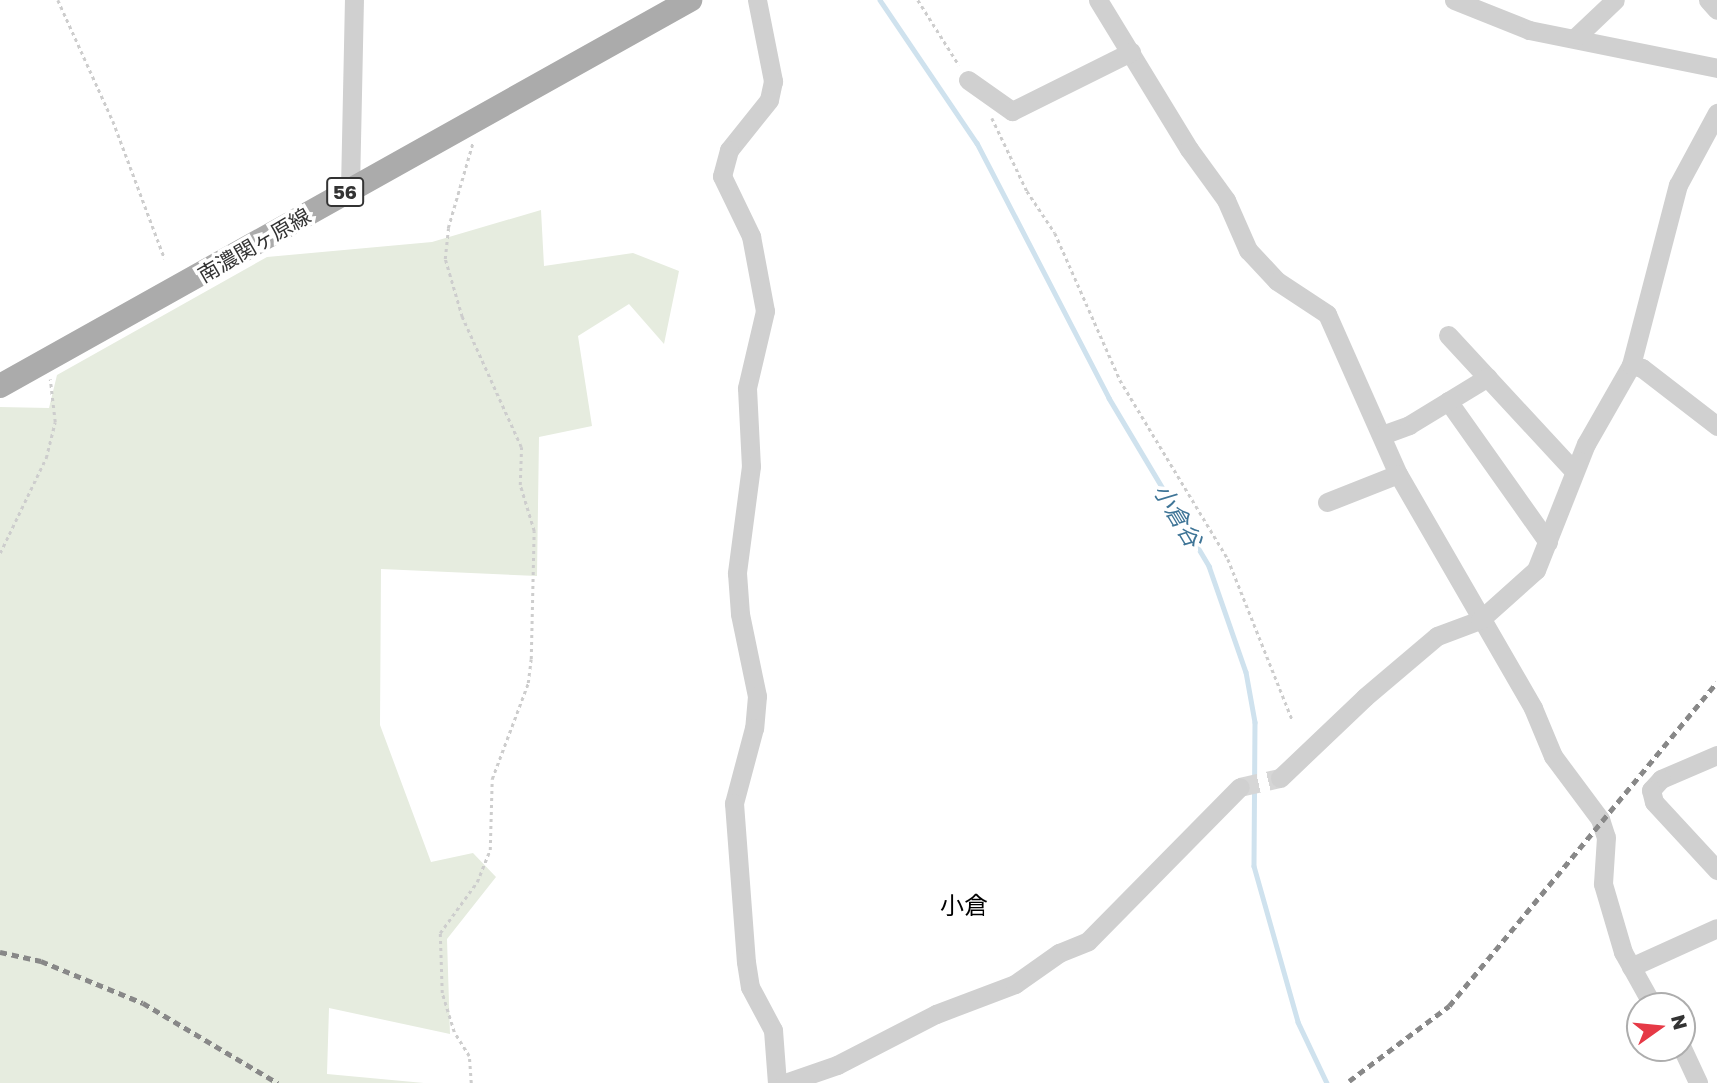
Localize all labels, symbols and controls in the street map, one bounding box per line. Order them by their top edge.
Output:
road number: 56 [326,176,364,208]
street label: 南濃関ヶ原線 [193,203,315,287]
water label: 小倉谷 [1148,478,1208,552]
district label: 小倉 [940,891,988,919]
north arrow [1626,992,1696,1062]
text: N [1667,1012,1693,1032]

